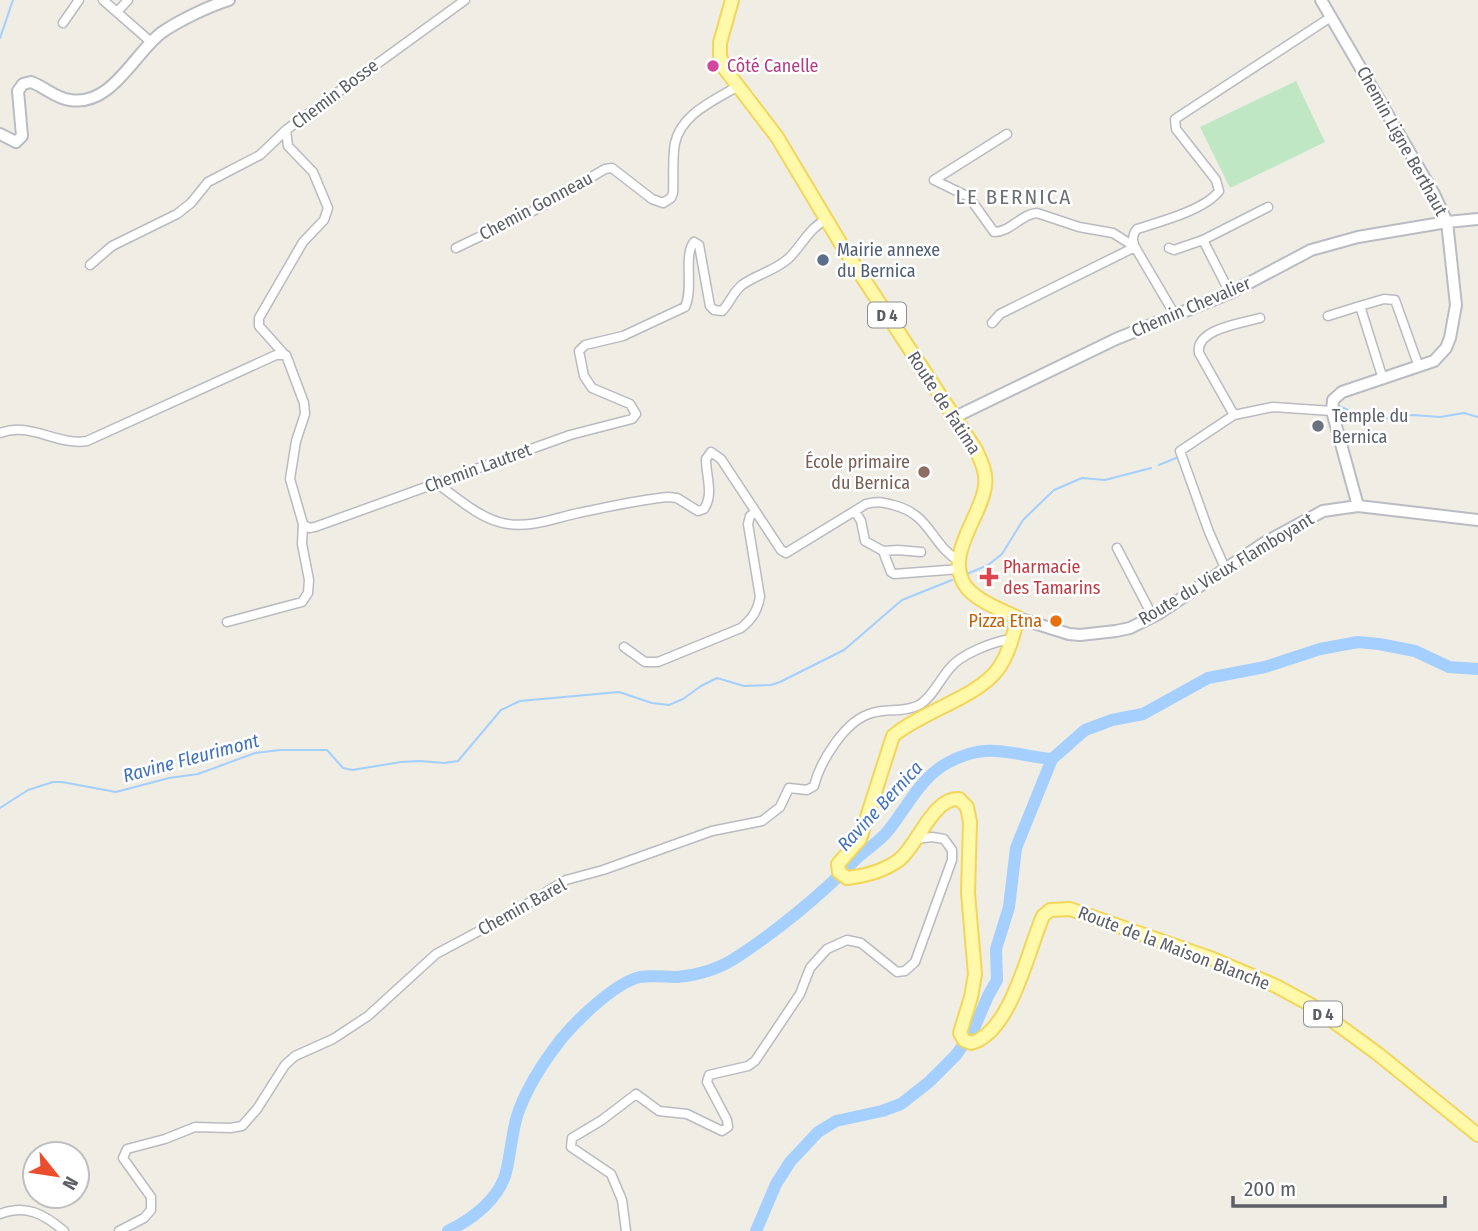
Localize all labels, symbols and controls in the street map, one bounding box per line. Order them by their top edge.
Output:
street label: Chemin Bosse [287,54,383,134]
place label: Côté Canelle [727,55,819,77]
marker: Côté Canelle [705,58,721,74]
street label: Chemin Ligne Berthaut [1352,62,1452,220]
street label: Chemin Gonneau [476,167,596,245]
district label: LE BERNICA [956,184,1072,210]
place label: Mairie annexe du Bernica [837,239,940,282]
marker: Mairie annexe du Bernica [815,252,831,268]
street label: Chemin Chevalier [1128,272,1255,342]
road number: D 4 [868,302,906,328]
street label: Route de Fatima [902,347,986,459]
place label: Temple du Bernica [1332,405,1409,448]
marker: Temple du Bernica [1310,418,1326,434]
street label: Chemin Lautret [422,438,534,497]
place label: École primaire du Bernica [805,450,910,494]
marker: École primaire du Bernica [916,464,932,480]
street label: Route du Vieux Flamboyant [1134,508,1318,630]
place label: Pharmacie des Tamarins [1003,556,1101,599]
marker: Pharmacie des Tamarins [981,569,997,585]
place label: Pizza Etna [969,610,1042,632]
marker: Pizza Etna [1048,613,1064,629]
water label: Ravine Fleurimont [120,729,262,787]
water label: Ravine Bernica [832,756,928,856]
street label: Chemin Barel [474,874,570,940]
street label: Route de la Maison Blanche [1075,901,1273,995]
road number: D 4 [1304,1002,1342,1026]
north arrow [21,1140,91,1210]
scale bar [1233,1164,1445,1208]
text: N [57,1173,83,1194]
text: 200 m [1244,1176,1296,1202]

